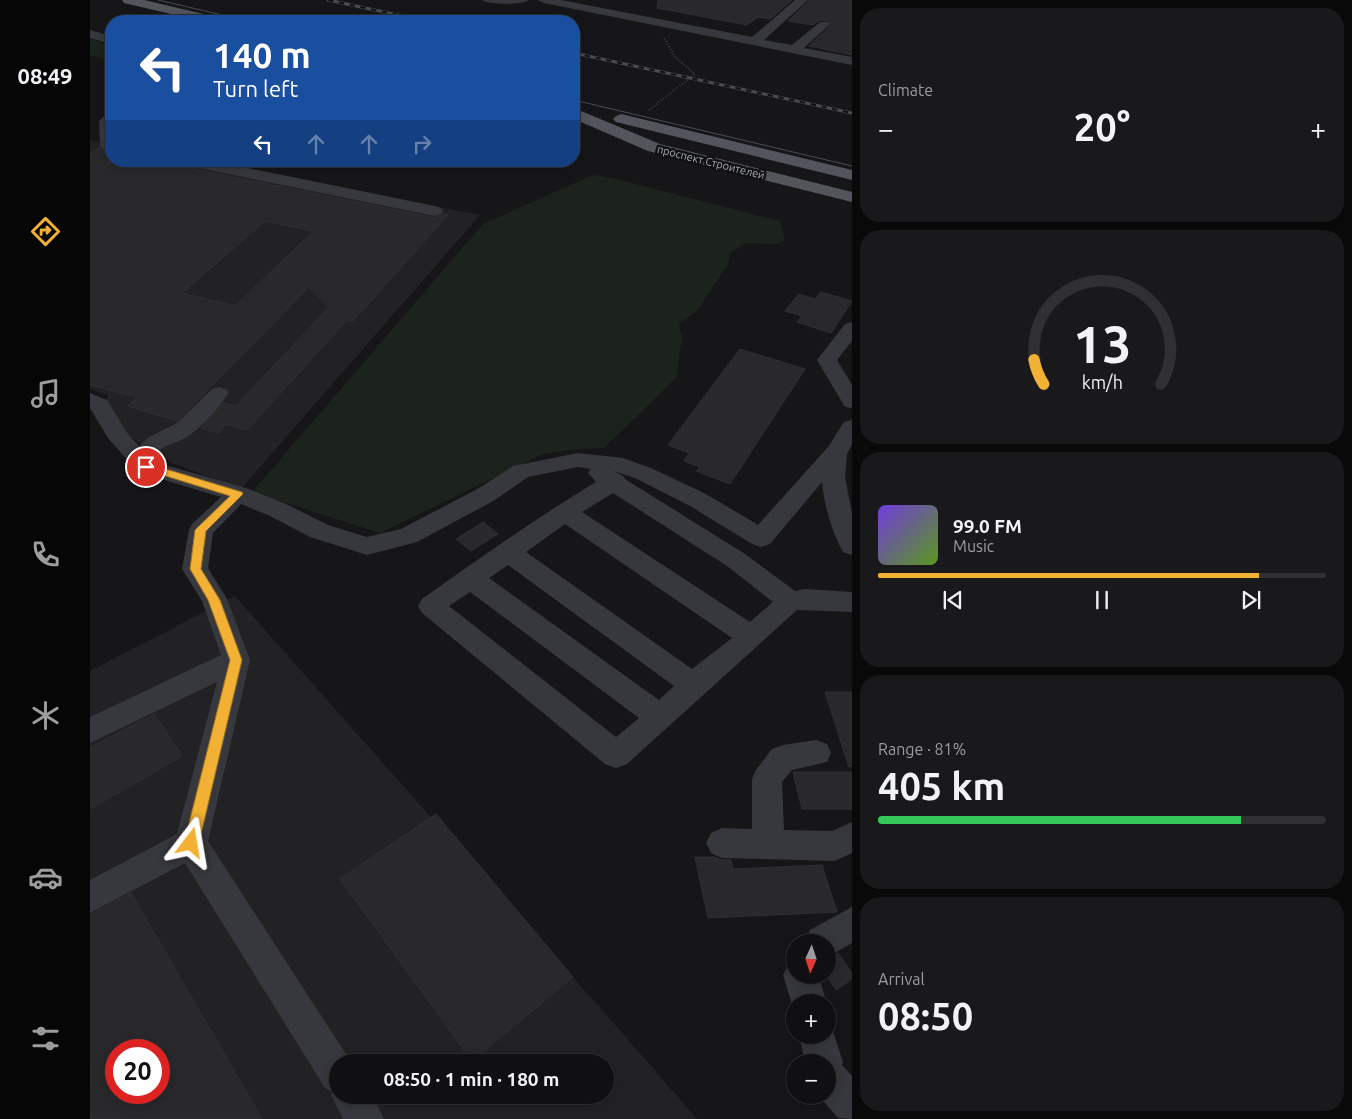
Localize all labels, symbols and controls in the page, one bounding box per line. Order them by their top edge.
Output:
icon: left [130,35,195,100]
text: 140 m [213,35,311,75]
text: 08:49 [17,63,73,88]
text: Turn left [213,76,298,101]
text: Climate [878,81,933,99]
text: 20° [1074,106,1130,148]
text: − [878,113,894,144]
text: + [1310,113,1326,144]
icon: left [249,130,277,158]
icon: ahead [302,130,330,158]
icon: ahead [355,130,383,158]
icon: right [408,130,436,158]
street label: проспект Строителей [656,143,766,181]
icon: directions [28,214,63,249]
text: 13 [1073,315,1131,373]
text: km/h [1081,372,1123,392]
icon: music [28,376,63,411]
pin [125,446,167,488]
icon: arrive [132,453,160,481]
text: 99.0 FM [953,515,1022,537]
icon: phone [28,537,63,572]
text: Music [953,537,994,555]
icon: previous [939,586,967,614]
icon: pause [1088,586,1116,614]
icon: next [1237,586,1265,614]
icon: climate [28,698,63,733]
text: Range · 81% [878,740,966,758]
text: 405 km [878,765,1005,807]
position arrow [164,816,216,868]
icon: car [28,860,63,895]
north arrow [786,934,836,984]
map controls [786,934,836,1104]
text: Arrival [878,970,925,988]
button: + [786,994,836,1044]
text: 08:50 [878,995,973,1037]
icon: filters [28,1021,63,1056]
speed limit sign: 20 [105,1039,170,1104]
button: − [786,1054,836,1104]
text: 08:50 · 1 min · 180 m [384,1068,559,1090]

